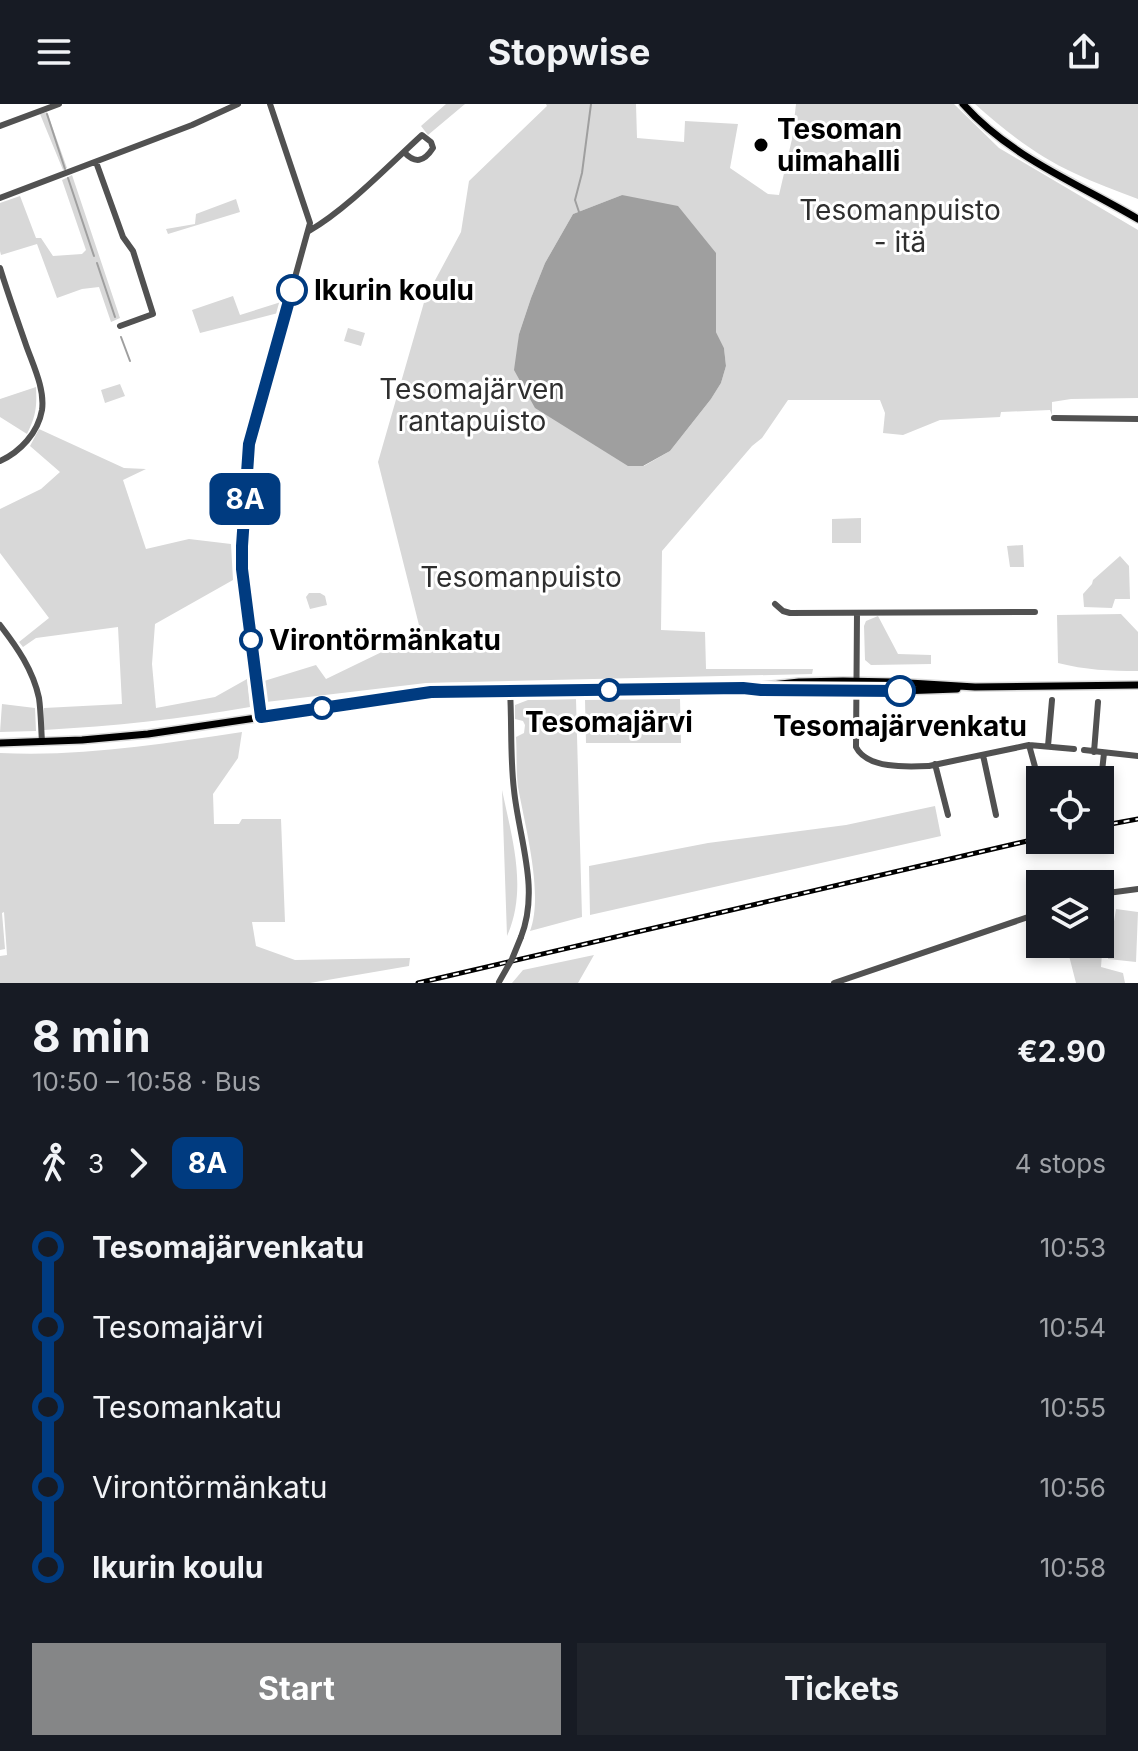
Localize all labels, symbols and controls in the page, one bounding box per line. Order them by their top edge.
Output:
icon: menu [32,30,76,74]
text: Stopwise [488,30,650,74]
icon: share [1062,30,1106,74]
place label: Tesoman uimahalli [777,112,902,178]
marker: Tesoman uimahalli [752,136,770,154]
park label: Tesomanpuisto - itä [799,193,1001,259]
place label: Ikurin koulu [314,273,474,307]
marker: Ikurin koulu [277,275,307,305]
park label: Tesomajärven rantapuisto [379,372,565,438]
line badge: 8A [209,473,281,525]
text: 8A [225,482,265,516]
park label: Tesomanpuisto [420,560,622,594]
place label: Virontörmänkatu [269,623,501,657]
marker: Virontörmänkatu [240,629,262,651]
marker: Tesomajärvenkatu [885,676,915,706]
marker: Tesomajärvi [598,679,620,701]
unlabelled marker [311,697,333,719]
place label: Tesomajärvi [525,705,693,739]
place label: Tesomajärvenkatu [773,709,1027,743]
map controls [1026,766,1114,958]
button: locate [1026,766,1114,854]
button: layers [1026,870,1114,958]
text: 8 min [32,1009,151,1063]
text: €2.90 [1017,1033,1106,1069]
text: 10:50 – 10:58 · Bus [32,1066,261,1097]
icon: walk [32,1141,76,1185]
icon: forward [116,1141,160,1185]
text: 8A [188,1146,227,1180]
text: 3 [88,1148,104,1179]
text: 4 stops [1015,1148,1106,1179]
text: Tesomajärvenkatu [92,1229,364,1265]
text: 10:53 [1040,1232,1106,1263]
text: Tesomajärvi [92,1309,263,1345]
text: 10:54 [1039,1312,1106,1343]
text: Tesomankatu [92,1389,282,1425]
text: 10:55 [1040,1392,1106,1423]
text: Virontörmänkatu [92,1469,327,1505]
text: 10:56 [1040,1472,1106,1503]
text: Ikurin koulu [92,1549,263,1585]
text: 10:58 [1040,1552,1106,1583]
button: Start [32,1643,561,1735]
button: Tickets [577,1643,1106,1735]

